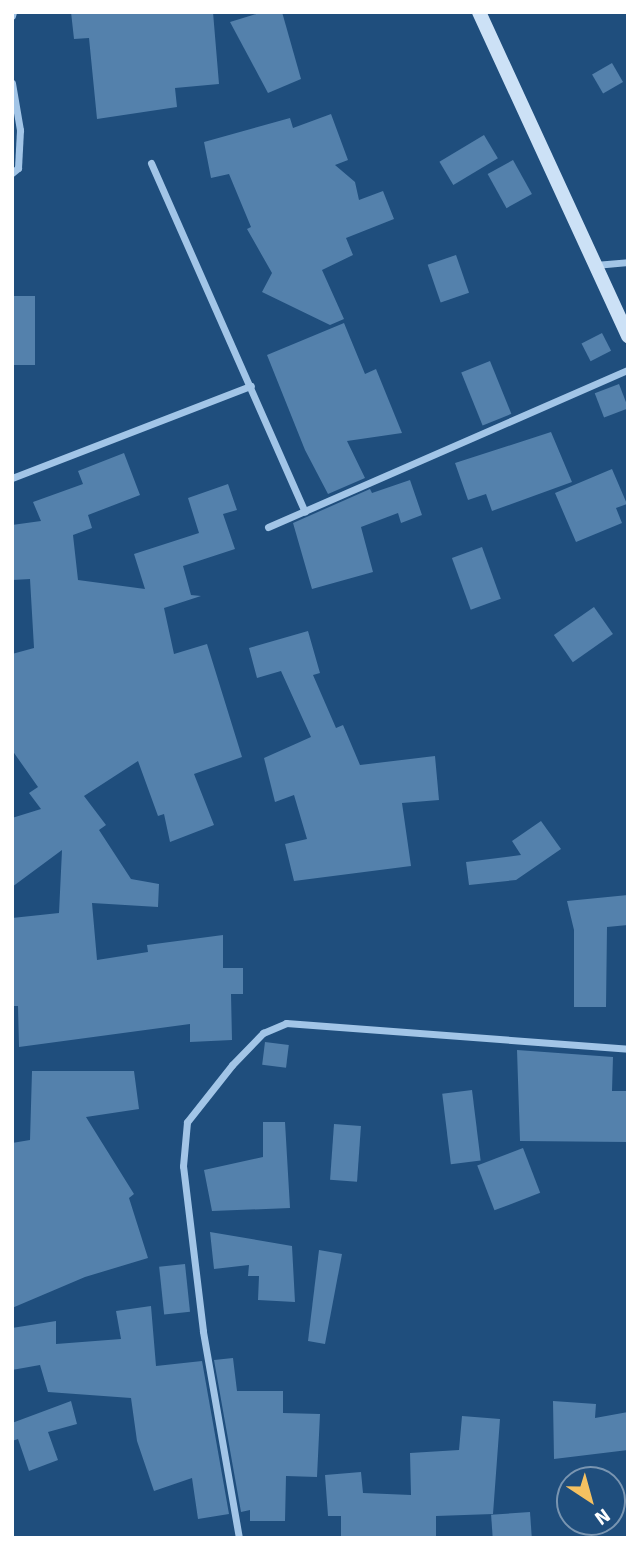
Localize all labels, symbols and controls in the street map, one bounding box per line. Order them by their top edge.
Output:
north arrow [556,1466,626,1536]
text: N [590,1503,615,1530]

